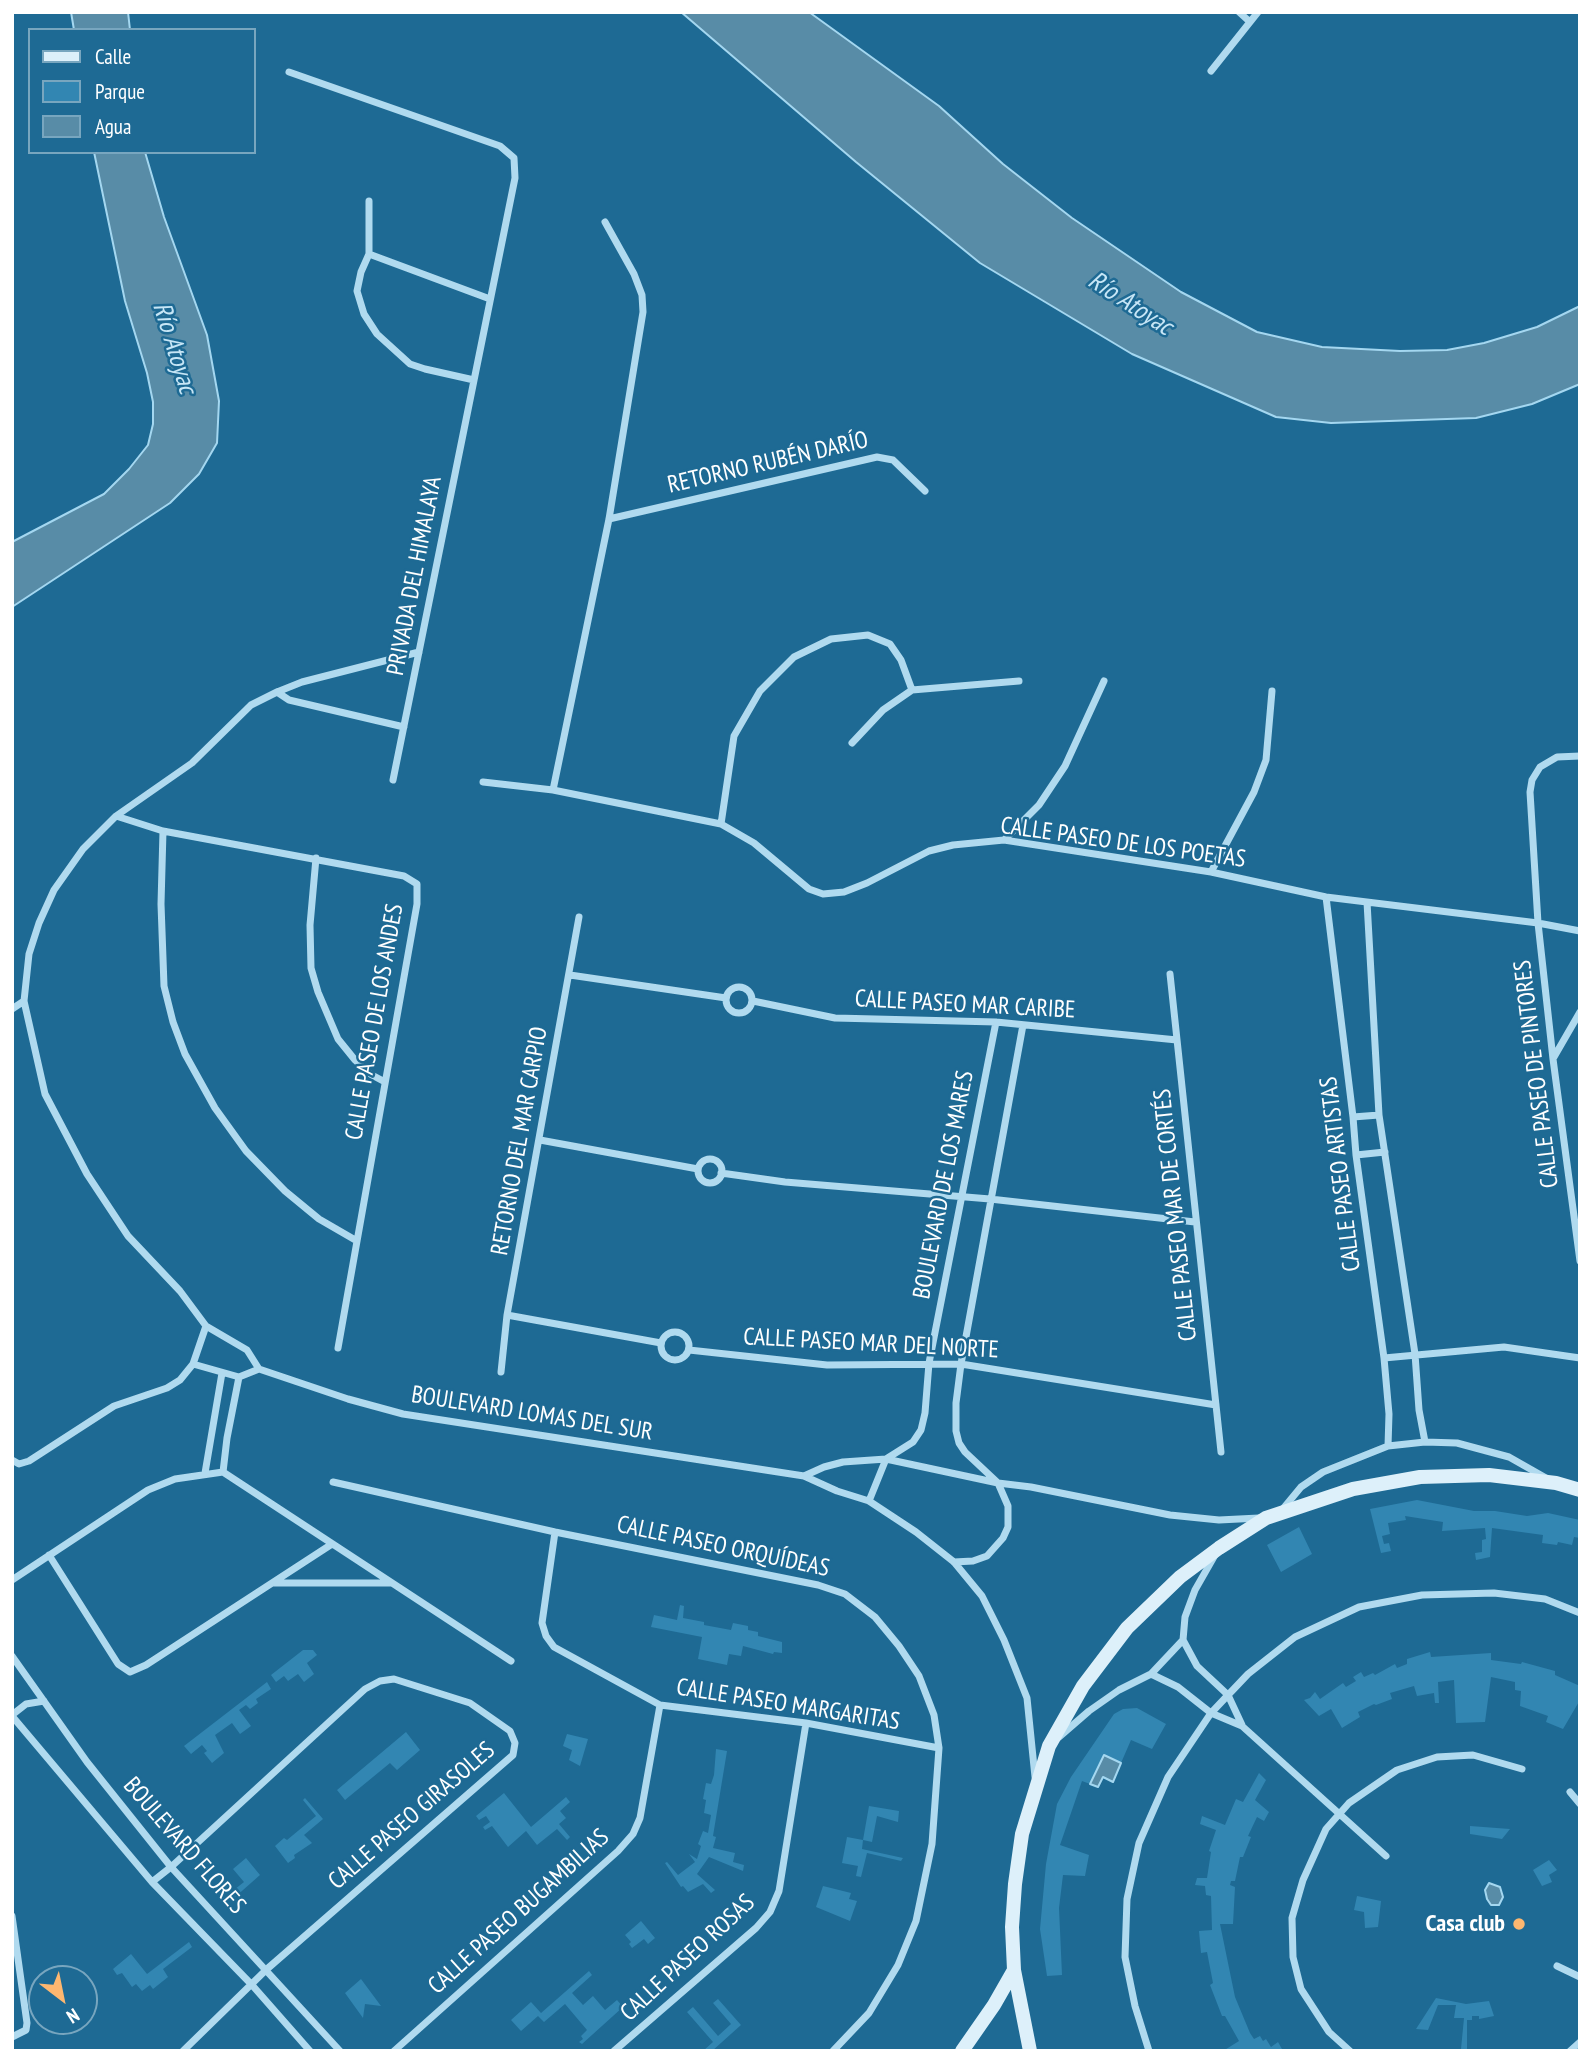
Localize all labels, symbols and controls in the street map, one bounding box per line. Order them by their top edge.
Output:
legend [28,28,256,154]
text: Calle [95,43,131,70]
text: Parque [95,78,145,105]
text: Agua [95,113,131,140]
water label: Río Atoyac [1082,265,1178,343]
water label: Río Atoyac [145,298,203,398]
street label: RETORNO RUBÉN DARÍO [665,426,871,500]
street label: PRIVADA DEL HIMALAYA [382,474,448,678]
street label: CALLE PASEO DE LOS POETAS [999,812,1247,874]
street label: CALLE PASEO DE LOS ANDES [340,902,410,1142]
street label: CALLE PASEO DE PINTORES [1509,958,1565,1190]
street label: CALLE PASEO MAR CARIBE [854,985,1076,1025]
street label: RETORNO DEL MAR CARPIO [486,1024,554,1258]
street label: BOULEVARD DE LOS MARES [908,1068,980,1302]
street label: CALLE PASEO ARTISTAS [1315,1075,1367,1273]
street label: CALLE PASEO MAR DE CORTÉS [1148,1088,1204,1342]
street label: CALLE PASEO MAR DEL NORTE [743,1323,999,1365]
street label: BOULEVARD LOMAS DEL SUR [409,1381,655,1447]
street label: CALLE PASEO ORQUÍDEAS [614,1510,832,1584]
street label: CALLE PASEO MARGARITAS [674,1673,902,1737]
street label: CALLE PASEO GIRASOLES [323,1736,501,1896]
street label: BOULEVARD FLORES [117,1772,251,1920]
street label: CALLE PASEO BUGAMBILIAS [423,1823,615,2001]
street label: CALLE PASEO ROSAS [615,1889,761,2027]
place label: Casa club [1426,1910,1505,1938]
marker: Casa club [1511,1916,1527,1932]
north arrow [28,1965,98,2035]
text: N [62,2003,84,2029]

